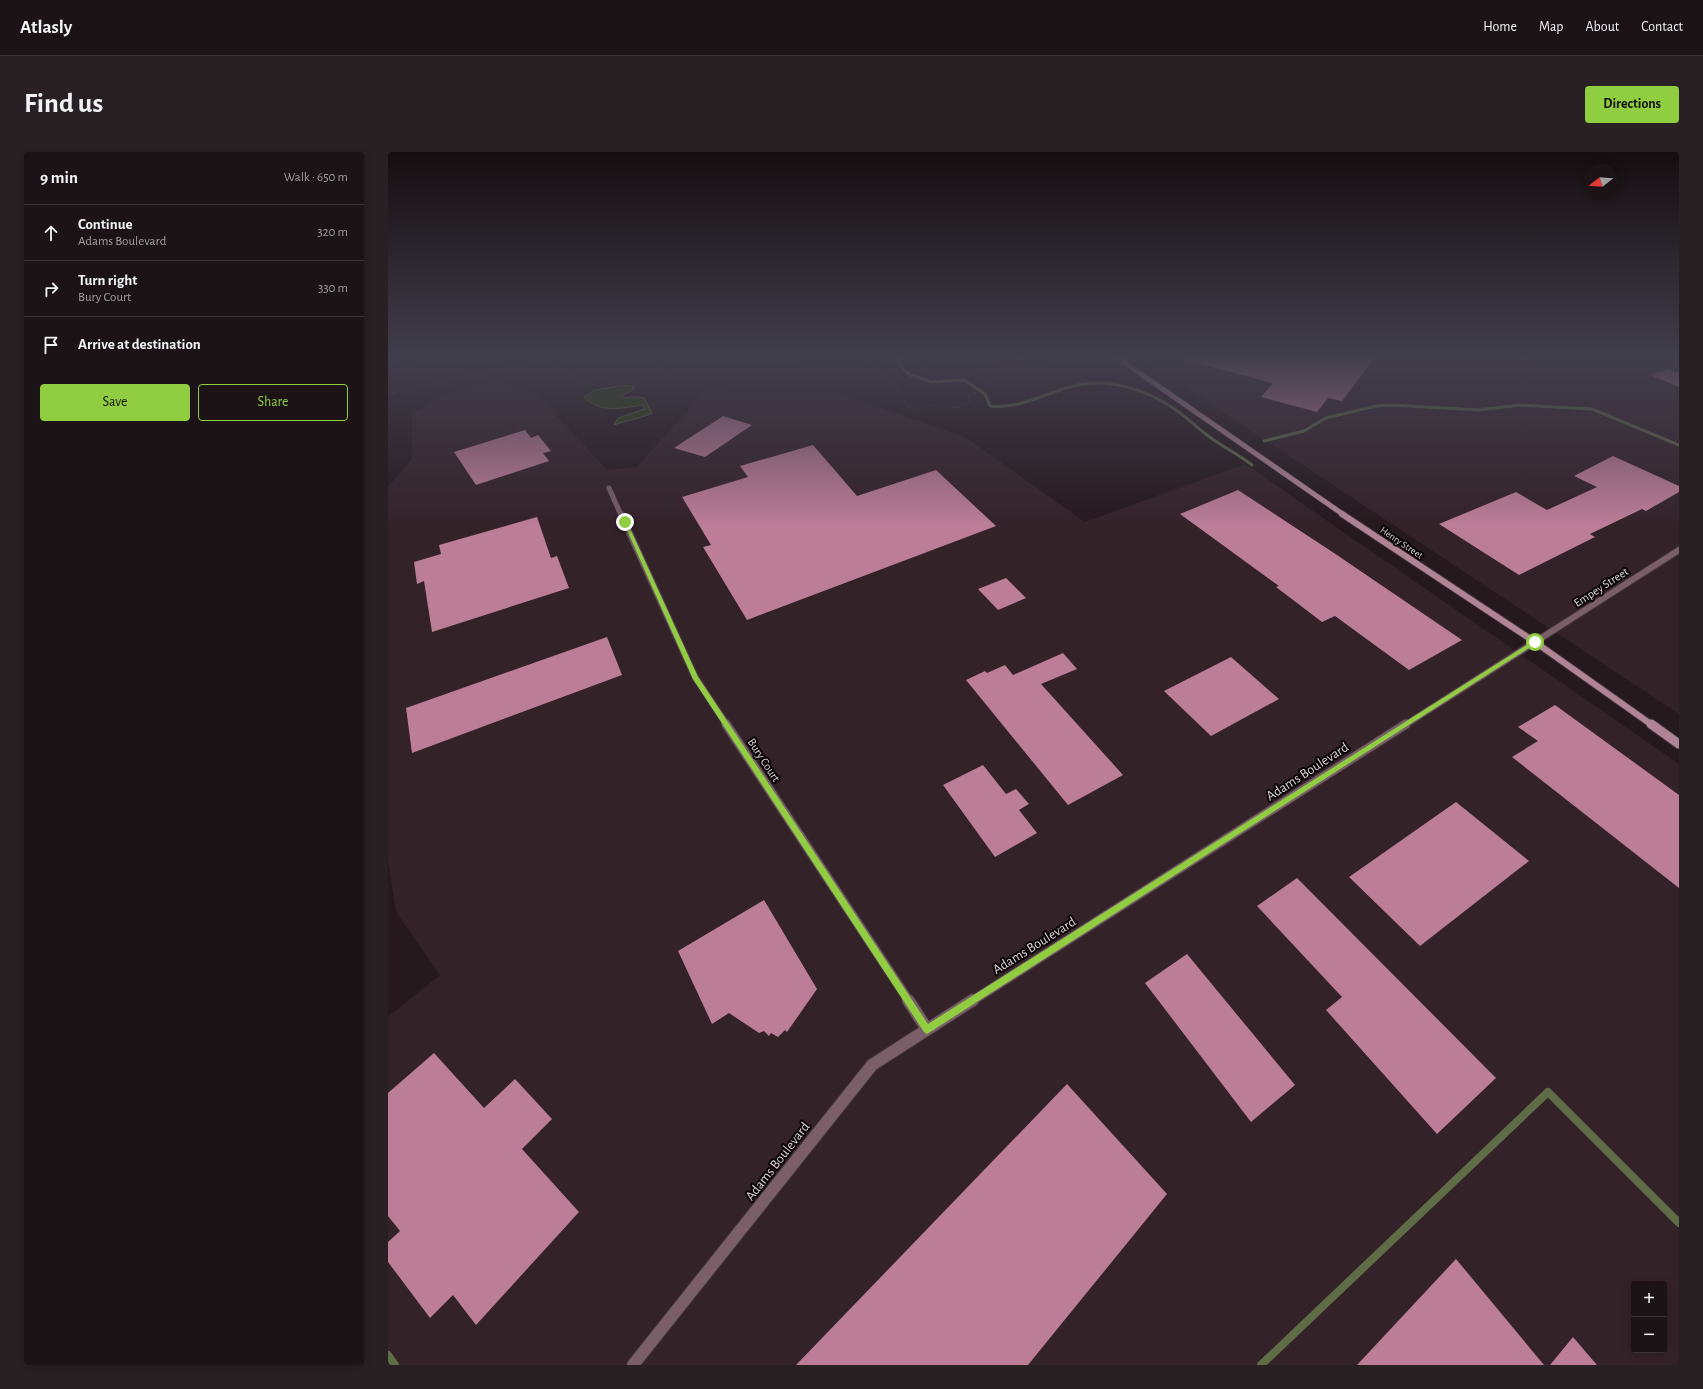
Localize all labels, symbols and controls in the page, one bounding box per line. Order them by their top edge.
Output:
text: Atlasly [20,18,72,37]
text: Home [1483,20,1517,34]
text: Map [1539,20,1563,34]
text: About [1585,20,1619,34]
text: Contact [1641,20,1683,34]
button: Directions [1585,86,1679,123]
text: Find us [24,90,103,118]
north arrow [1583,164,1619,200]
text: 9 min [40,169,78,186]
text: Walk · 650 m [284,171,348,184]
text: Continue [78,217,133,232]
icon: ahead [40,222,62,244]
text: 320 m [317,226,348,239]
text: Adams Boulevard [78,235,166,248]
text: Turn right [78,273,137,288]
icon: right [40,278,62,300]
text: 330 m [318,282,348,295]
text: Bury Court [78,291,131,304]
icon: arrive [40,334,62,356]
text: Arrive at destination [78,337,201,352]
button: Save [40,384,190,421]
button: Share [198,384,348,421]
route end [616,513,634,531]
street label: Henry Street [1378,525,1425,561]
street label: Empey Street [1572,565,1631,610]
route start [1526,633,1544,651]
street label: Bury Court [745,736,783,785]
street label: Adams Boulevard [1264,740,1351,804]
street label: Adams Boulevard [990,915,1079,977]
street label: Adams Boulevard [743,1120,813,1203]
map controls [1631,1281,1667,1353]
button: + [1631,1281,1667,1317]
button: − [1631,1317,1667,1353]

